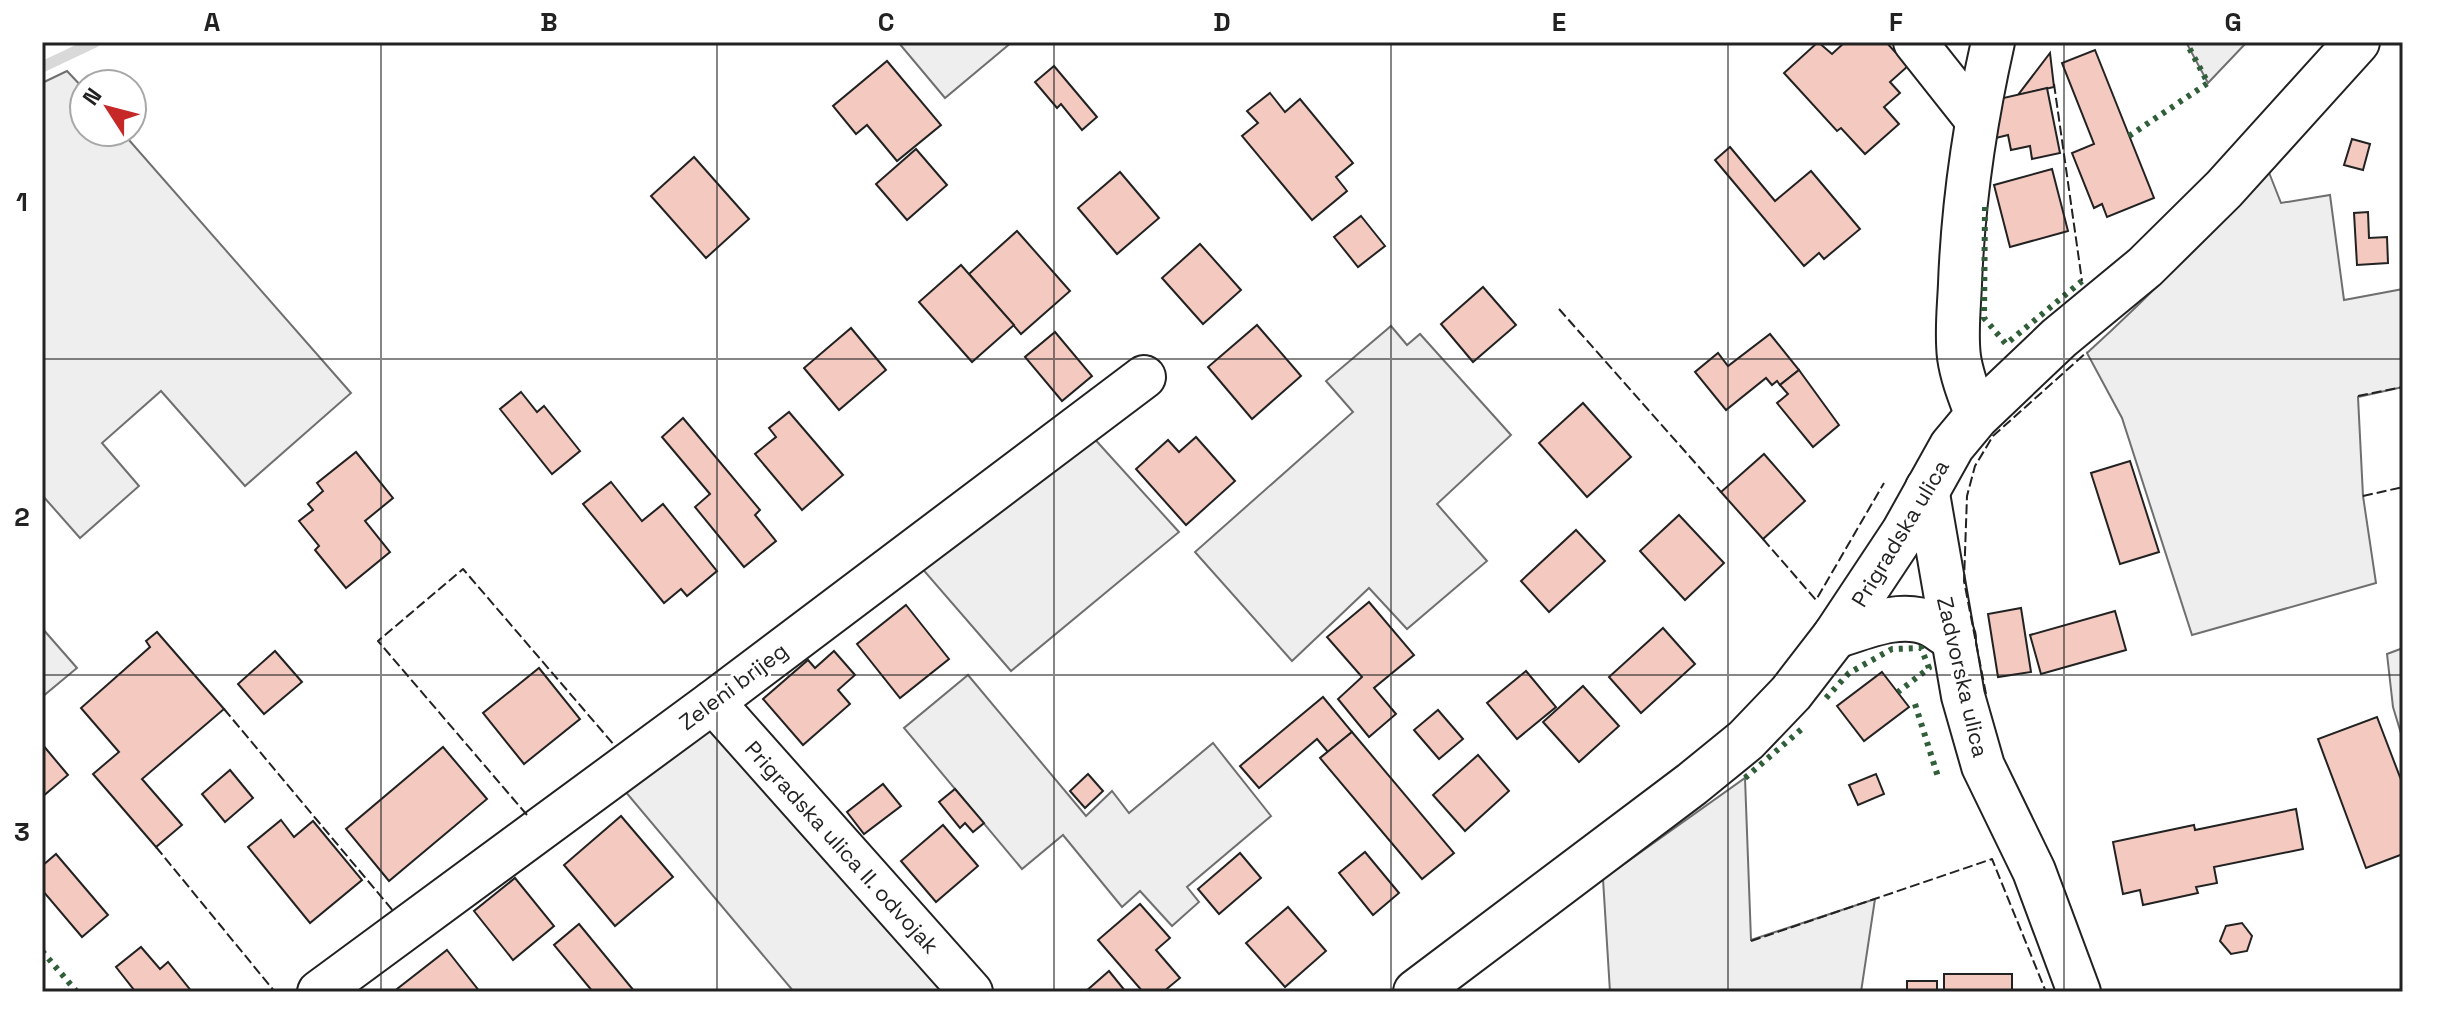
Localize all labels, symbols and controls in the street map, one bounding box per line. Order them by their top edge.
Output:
text: A [204,5,221,39]
text: B [540,5,558,39]
text: C [878,5,894,39]
text: D [1213,5,1231,39]
text: E [1552,5,1566,39]
text: F [1889,5,1903,39]
text: G [2224,5,2242,39]
north arrow [68,68,148,148]
text: N [76,82,107,110]
text: 1 [16,185,28,219]
street label: Prigradska ulica [1845,454,1955,612]
text: 2 [14,500,30,534]
street label: Zadvorska ulica [1931,594,1995,760]
street label: Zeleni brijeg [673,636,793,736]
street label: Prigradska ulica II. odvojak [739,735,945,959]
text: 3 [14,815,30,849]

